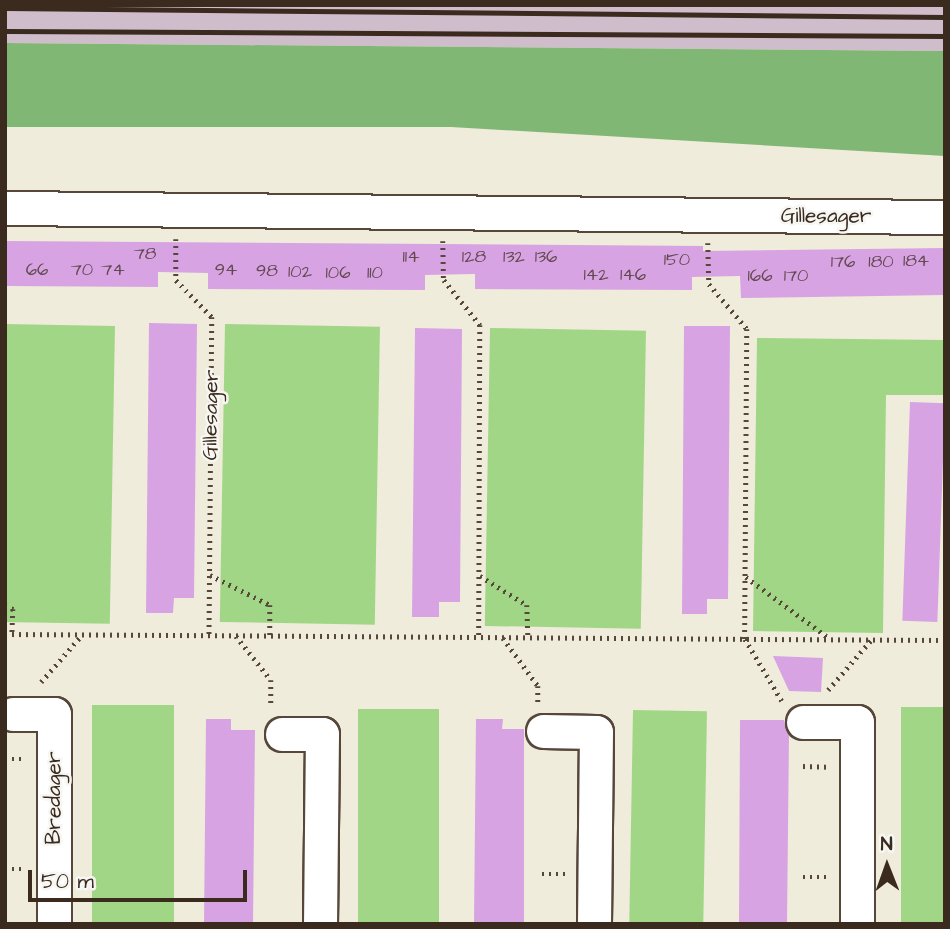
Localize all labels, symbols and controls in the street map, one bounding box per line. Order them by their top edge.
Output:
street label: Gillesager [781,203,871,229]
house number: 78 [134,243,156,265]
house number: 114 [403,246,419,268]
house number: 128 [462,246,486,268]
house number: 132 [503,246,525,268]
house number: 136 [535,246,557,268]
house number: 150 [664,249,690,271]
house number: 184 [903,250,929,272]
house number: 176 [831,251,855,273]
house number: 180 [868,251,894,273]
house number: 66 [26,259,48,281]
house number: 70 [71,259,93,281]
house number: 74 [101,259,125,281]
house number: 94 [215,259,237,281]
house number: 98 [256,260,278,282]
house number: 102 [288,261,312,283]
house number: 106 [326,262,350,284]
house number: 110 [367,262,383,284]
house number: 142 [584,264,608,286]
house number: 146 [620,264,646,286]
house number: 166 [748,265,772,287]
house number: 170 [784,265,808,287]
street label: Gillesager [198,369,224,461]
street label: Bredager [41,751,67,845]
north arrow [852,831,922,901]
text: N [880,831,893,858]
scale bar [32,856,250,900]
text: 50 m [41,867,94,896]

